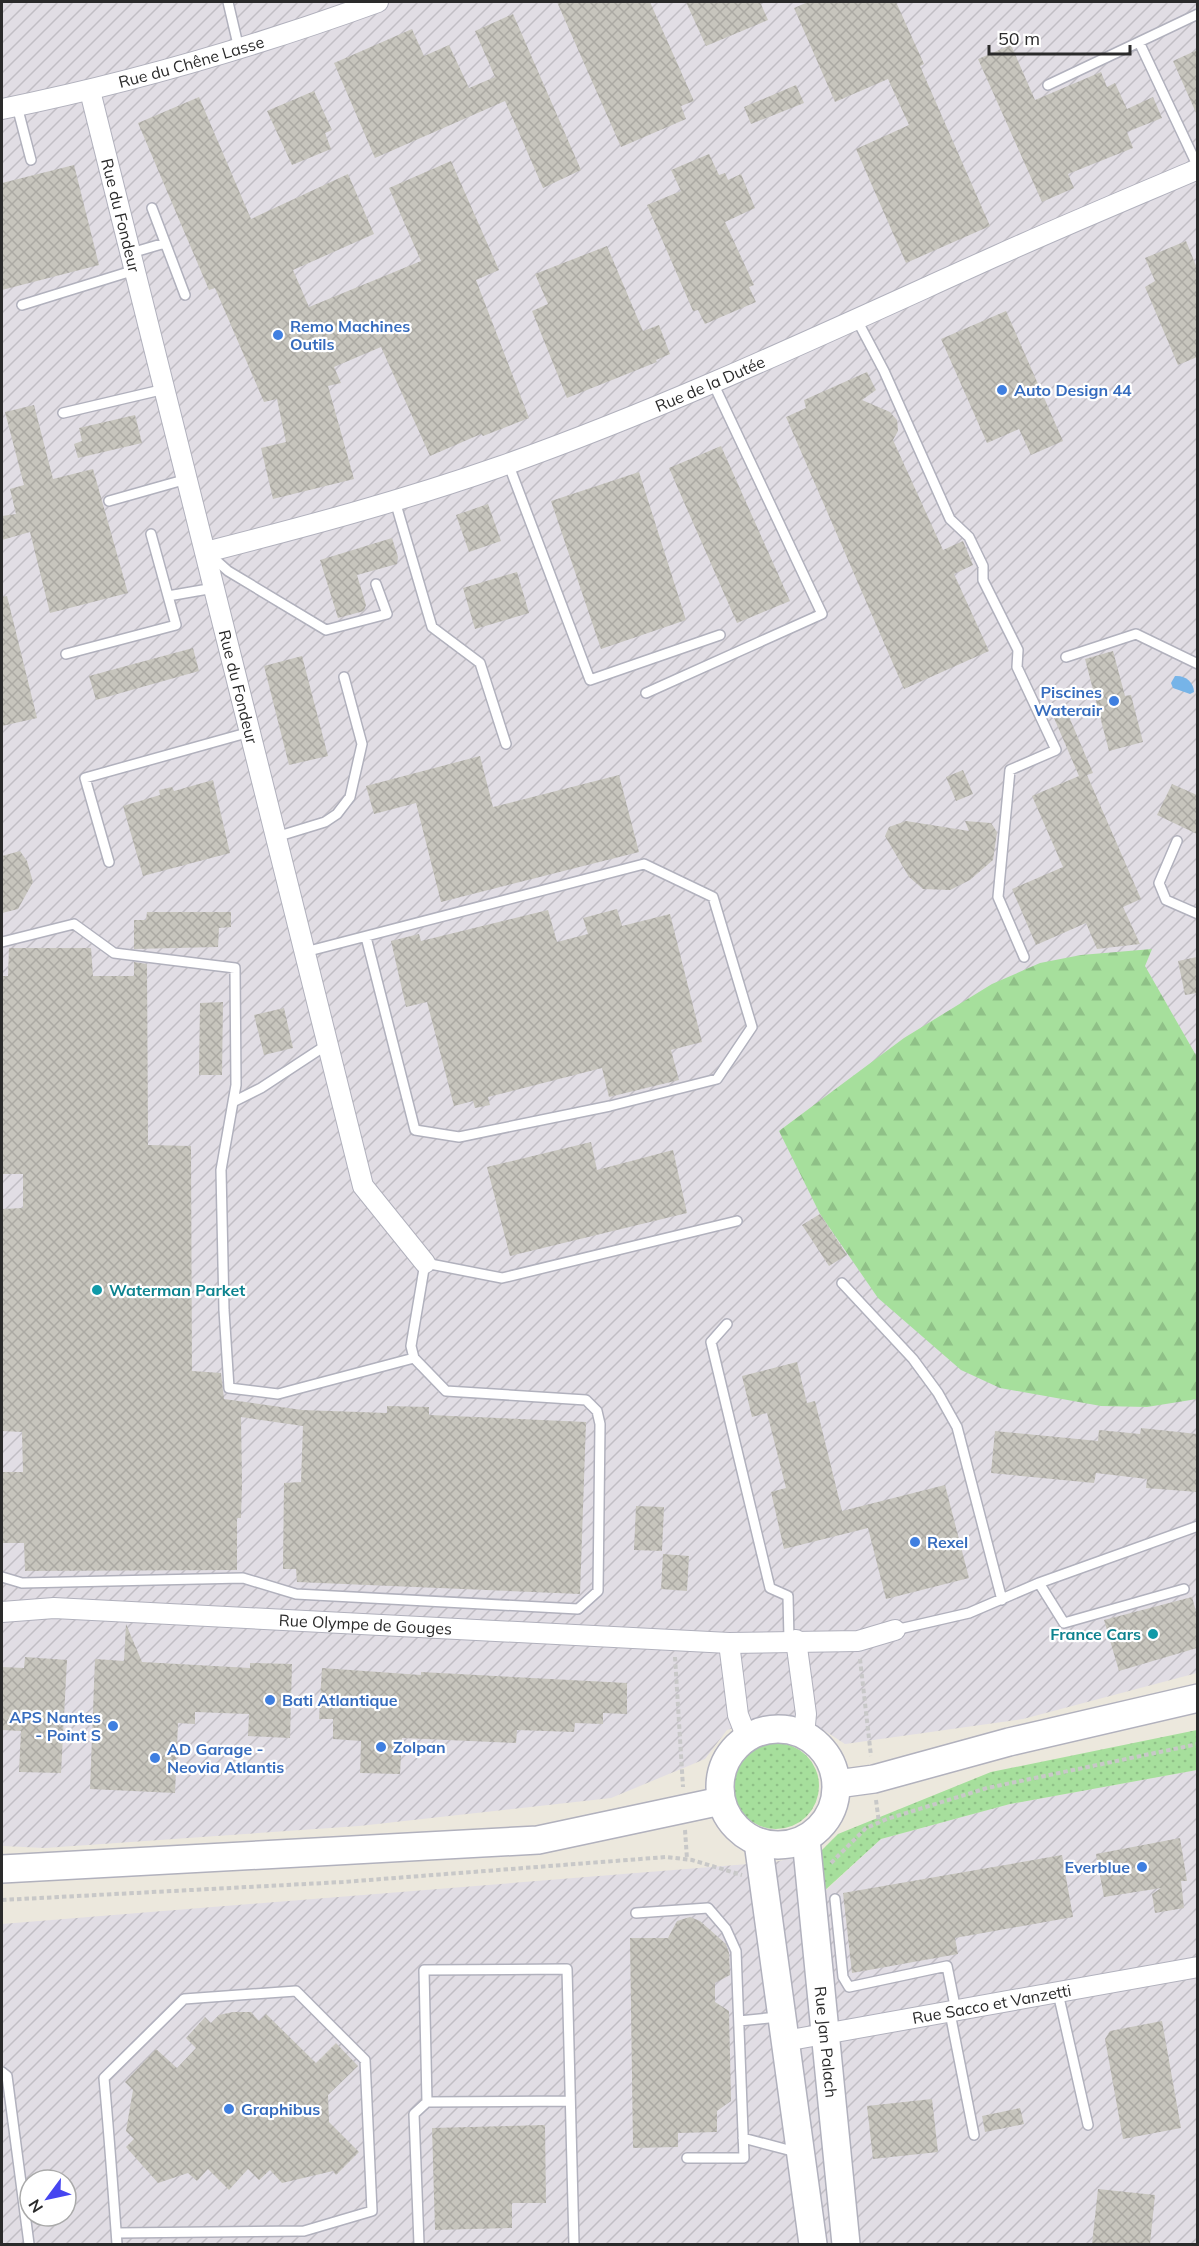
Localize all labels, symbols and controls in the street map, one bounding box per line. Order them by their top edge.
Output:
scale bar [989,18,1130,56]
text: 50 m [998,27,1040,50]
street label: Rue du Chêne Lasse [116,31,266,92]
street label: Rue du Fondeur [97,156,145,274]
place label: Remo Machines Outils [290,316,410,354]
marker: Remo Machines Outils [271,328,285,342]
street label: Rue de la Dutée [652,351,768,416]
place label: Auto Design 44 [1014,380,1132,400]
marker: Auto Design 44 [995,383,1009,397]
street label: Rue du Fondeur [215,628,262,746]
place label: Piscines Waterair [1034,682,1103,720]
marker: Piscines Waterair [1107,694,1121,708]
place label: Waterman Parket [109,1280,245,1300]
marker: Waterman Parket [90,1283,104,1297]
place label: Rexel [927,1532,968,1552]
marker: Rexel [908,1535,922,1549]
street label: Rue Olympe de Gouges [278,1610,453,1639]
place label: France Cars [1050,1624,1141,1644]
marker: France Cars [1146,1627,1160,1641]
place label: Bati Atlantique [282,1690,398,1710]
marker: Bati Atlantique [263,1693,277,1707]
place label: APS Nantes - Point S [9,1707,101,1745]
marker: APS Nantes - Point S [106,1719,120,1733]
place label: Zolpan [393,1737,446,1757]
place label: AD Garage - Neovia Atlantis [167,1739,284,1777]
marker: Zolpan [374,1740,388,1754]
marker: AD Garage - Neovia Atlantis [148,1751,162,1765]
place label: Everblue [1065,1857,1130,1877]
marker: Everblue [1135,1860,1149,1874]
street label: Rue Sacco et Vanzetti [911,1980,1073,2028]
street label: Rue Jan Palach [811,1985,842,2099]
place label: Graphibus [241,2099,320,2119]
marker: Graphibus [222,2102,236,2116]
north arrow [18,2168,78,2228]
text: N [24,2196,47,2217]

